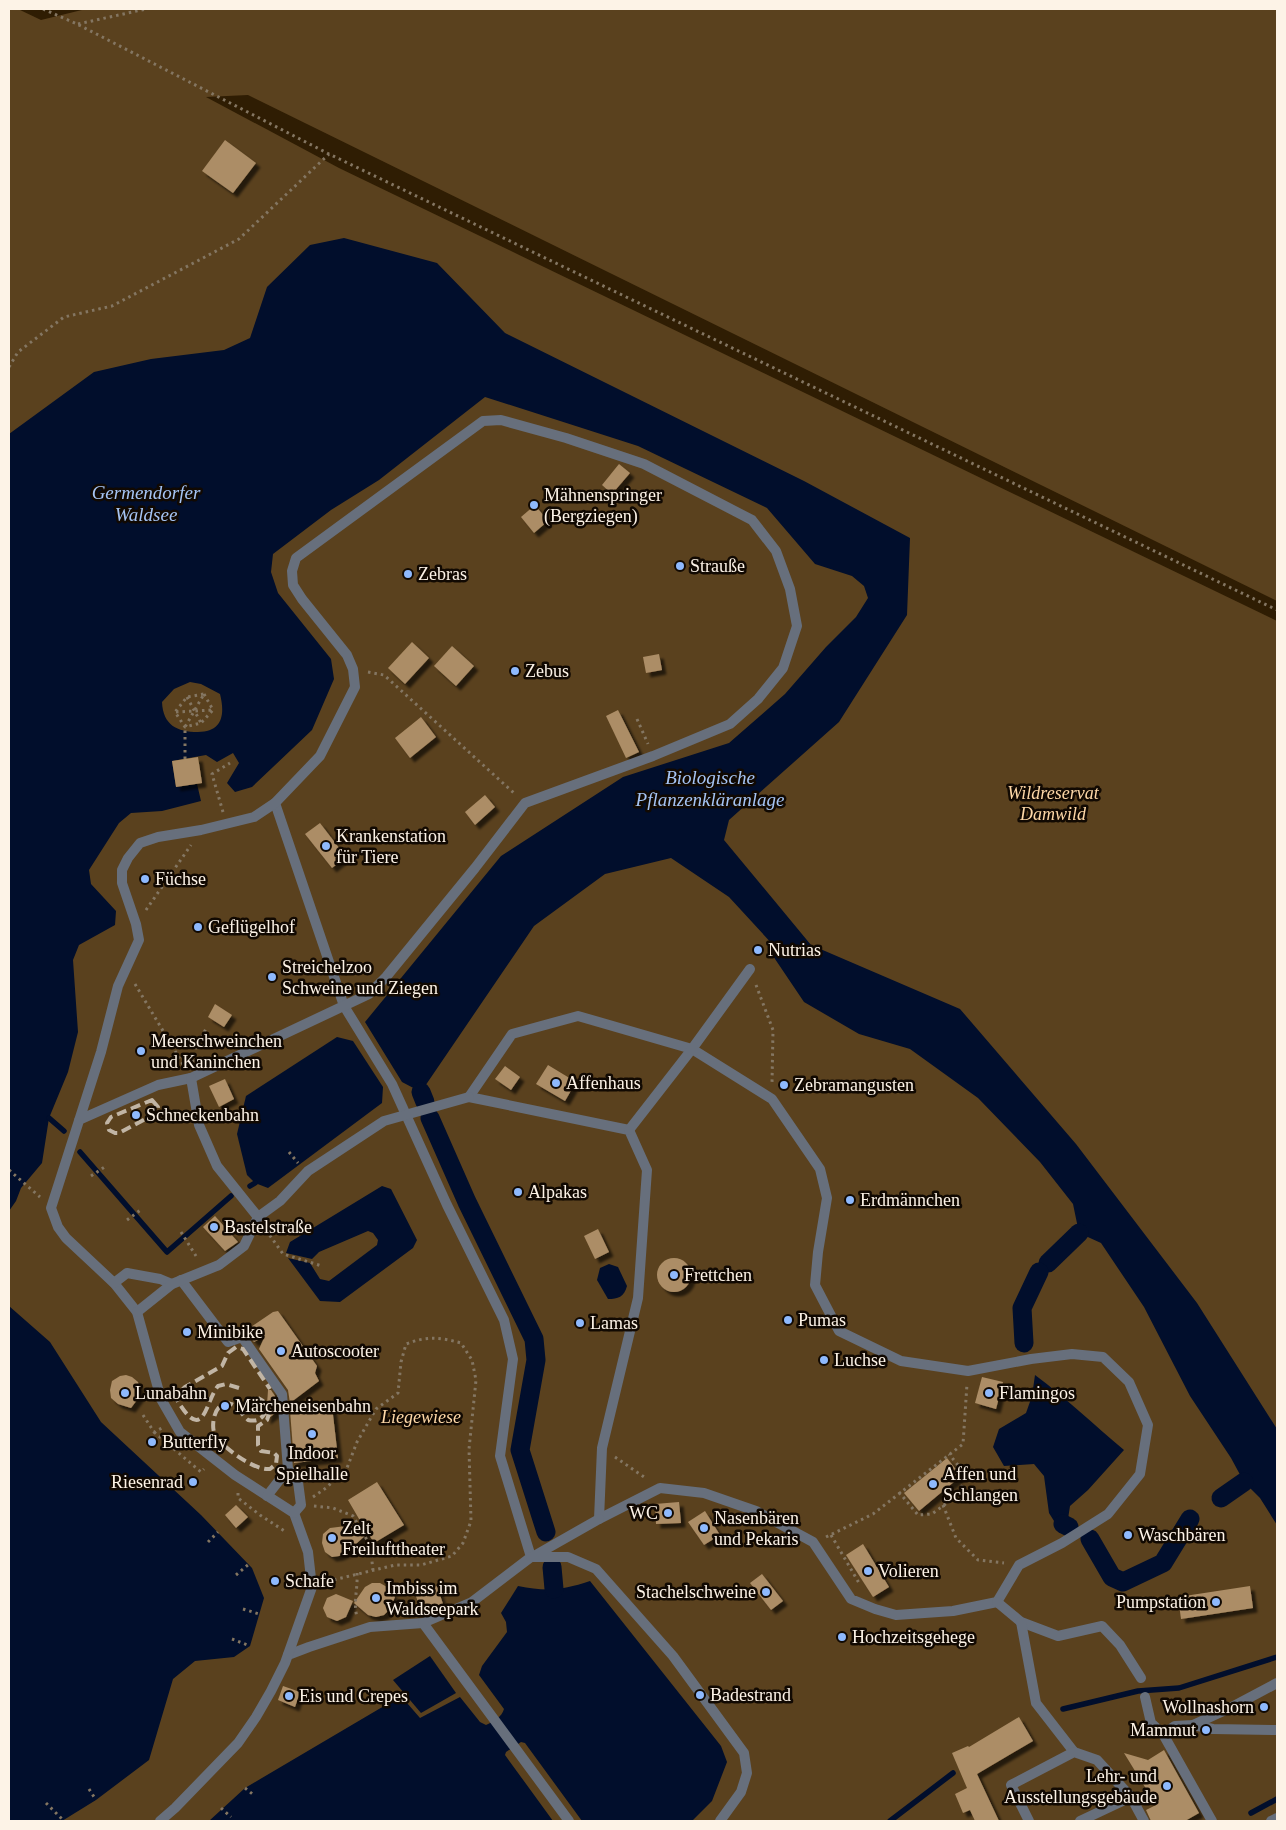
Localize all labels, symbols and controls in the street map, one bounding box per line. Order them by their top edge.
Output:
water label: Germendorfer Waldsee [92,482,201,525]
place label: Mähnenspringer (Bergziegen) [544,485,662,527]
marker: Mähnenspringer (Bergziegen) [528,499,540,511]
place label: Strauße [690,556,745,576]
marker: Strauße [674,560,686,572]
place label: Zebras [418,564,467,584]
marker: Zebras [402,568,414,580]
place label: Zebus [525,661,569,681]
marker: Zebus [509,665,521,677]
water label: Biologische Pflanzenkläranlage [635,767,784,810]
park label: Wildreservat Damwild [1007,783,1100,824]
place label: Krankenstation für Tiere [336,826,446,867]
marker: Krankenstation für Tiere [320,840,332,852]
place label: Füchse [155,869,206,889]
marker: Füchse [139,873,151,885]
place label: Geflügelhof [208,917,295,937]
marker: Geflügelhof [192,921,204,933]
place label: Nutrias [768,940,821,960]
marker: Nutrias [752,944,764,956]
place label: Streichelzoo Schweine und Ziegen [282,957,438,998]
marker: Streichelzoo Schweine und Ziegen [266,971,278,983]
place label: Meerschweinchen und Kaninchen [151,1031,282,1072]
marker: Meerschweinchen und Kaninchen [135,1045,147,1057]
place label: Affenhaus [566,1073,641,1093]
place label: Zebramangusten [794,1075,914,1095]
marker: Affenhaus [550,1077,562,1089]
marker: Zebramangusten [778,1079,790,1091]
place label: Schneckenbahn [146,1105,259,1125]
marker: Schneckenbahn [130,1109,142,1121]
place label: Alpakas [528,1182,587,1202]
marker: Alpakas [512,1186,524,1198]
place label: Erdmännchen [860,1190,960,1210]
marker: Erdmännchen [844,1194,856,1206]
place label: Bastelstraße [224,1217,312,1237]
marker: Bastelstraße [208,1221,220,1233]
place label: Frettchen [684,1265,752,1285]
marker: Frettchen [668,1269,680,1281]
place label: Pumas [798,1310,846,1330]
place label: Lamas [590,1313,638,1333]
marker: Pumas [782,1314,794,1326]
marker: Lamas [574,1317,586,1329]
place label: Minibike [197,1322,263,1342]
marker: Minibike [181,1326,193,1338]
place label: Autoscooter [291,1341,379,1361]
marker: Autoscooter [275,1345,287,1357]
place label: Luchse [834,1350,886,1370]
marker: Luchse [818,1354,830,1366]
place label: Lunabahn [135,1383,207,1403]
place label: Flamingos [999,1383,1075,1403]
marker: Lunabahn [119,1387,131,1399]
marker: Flamingos [983,1387,995,1399]
place label: Märcheneisenbahn [235,1396,371,1416]
marker: Märcheneisenbahn [219,1400,231,1412]
park label: Liegewiese [380,1407,461,1427]
marker: Indoor Spielhalle [306,1428,318,1440]
place label: Butterfly [162,1432,227,1452]
marker: Butterfly [146,1436,158,1448]
place label: Indoor Spielhalle [276,1443,348,1484]
place label: Affen und Schlangen [943,1464,1018,1505]
place label: Riesenrad [111,1472,183,1492]
marker: Riesenrad [187,1476,199,1488]
marker: Affen und Schlangen [927,1478,939,1490]
place label: WC [629,1503,658,1523]
marker: WC [662,1507,674,1519]
place label: Nasenbären und Pekaris [714,1508,799,1549]
place label: Zelt Freilufttheater [342,1518,445,1559]
marker: Nasenbären und Pekaris [698,1522,710,1534]
place label: Waschbären [1138,1525,1226,1545]
marker: Waschbären [1122,1529,1134,1541]
marker: Zelt Freilufttheater [326,1532,338,1544]
place label: Volieren [878,1561,939,1581]
marker: Volieren [862,1565,874,1577]
place label: Schafe [285,1571,334,1591]
marker: Schafe [269,1575,281,1587]
place label: Imbiss im Waldseepark [386,1578,479,1619]
place label: Stachelschweine [636,1582,756,1602]
marker: Stachelschweine [760,1586,772,1598]
marker: Imbiss im Waldseepark [370,1592,382,1604]
place label: Pumpstation [1116,1592,1206,1612]
marker: Pumpstation [1210,1596,1222,1608]
place label: Hochzeitsgehege [852,1627,975,1647]
marker: Hochzeitsgehege [836,1631,848,1643]
place label: Badestrand [710,1685,791,1705]
place label: Eis und Crepes [299,1686,408,1706]
marker: Badestrand [694,1689,706,1701]
marker: Eis und Crepes [283,1690,295,1702]
place label: Wollnashorn [1162,1697,1254,1717]
marker: Wollnashorn [1258,1701,1270,1713]
place label: Mammut [1130,1720,1196,1740]
marker: Mammut [1200,1724,1212,1736]
place label: Lehr- und Ausstellungsgebäude [1004,1766,1157,1807]
marker: Lehr- und Ausstellungsgebäude [1161,1780,1173,1792]

